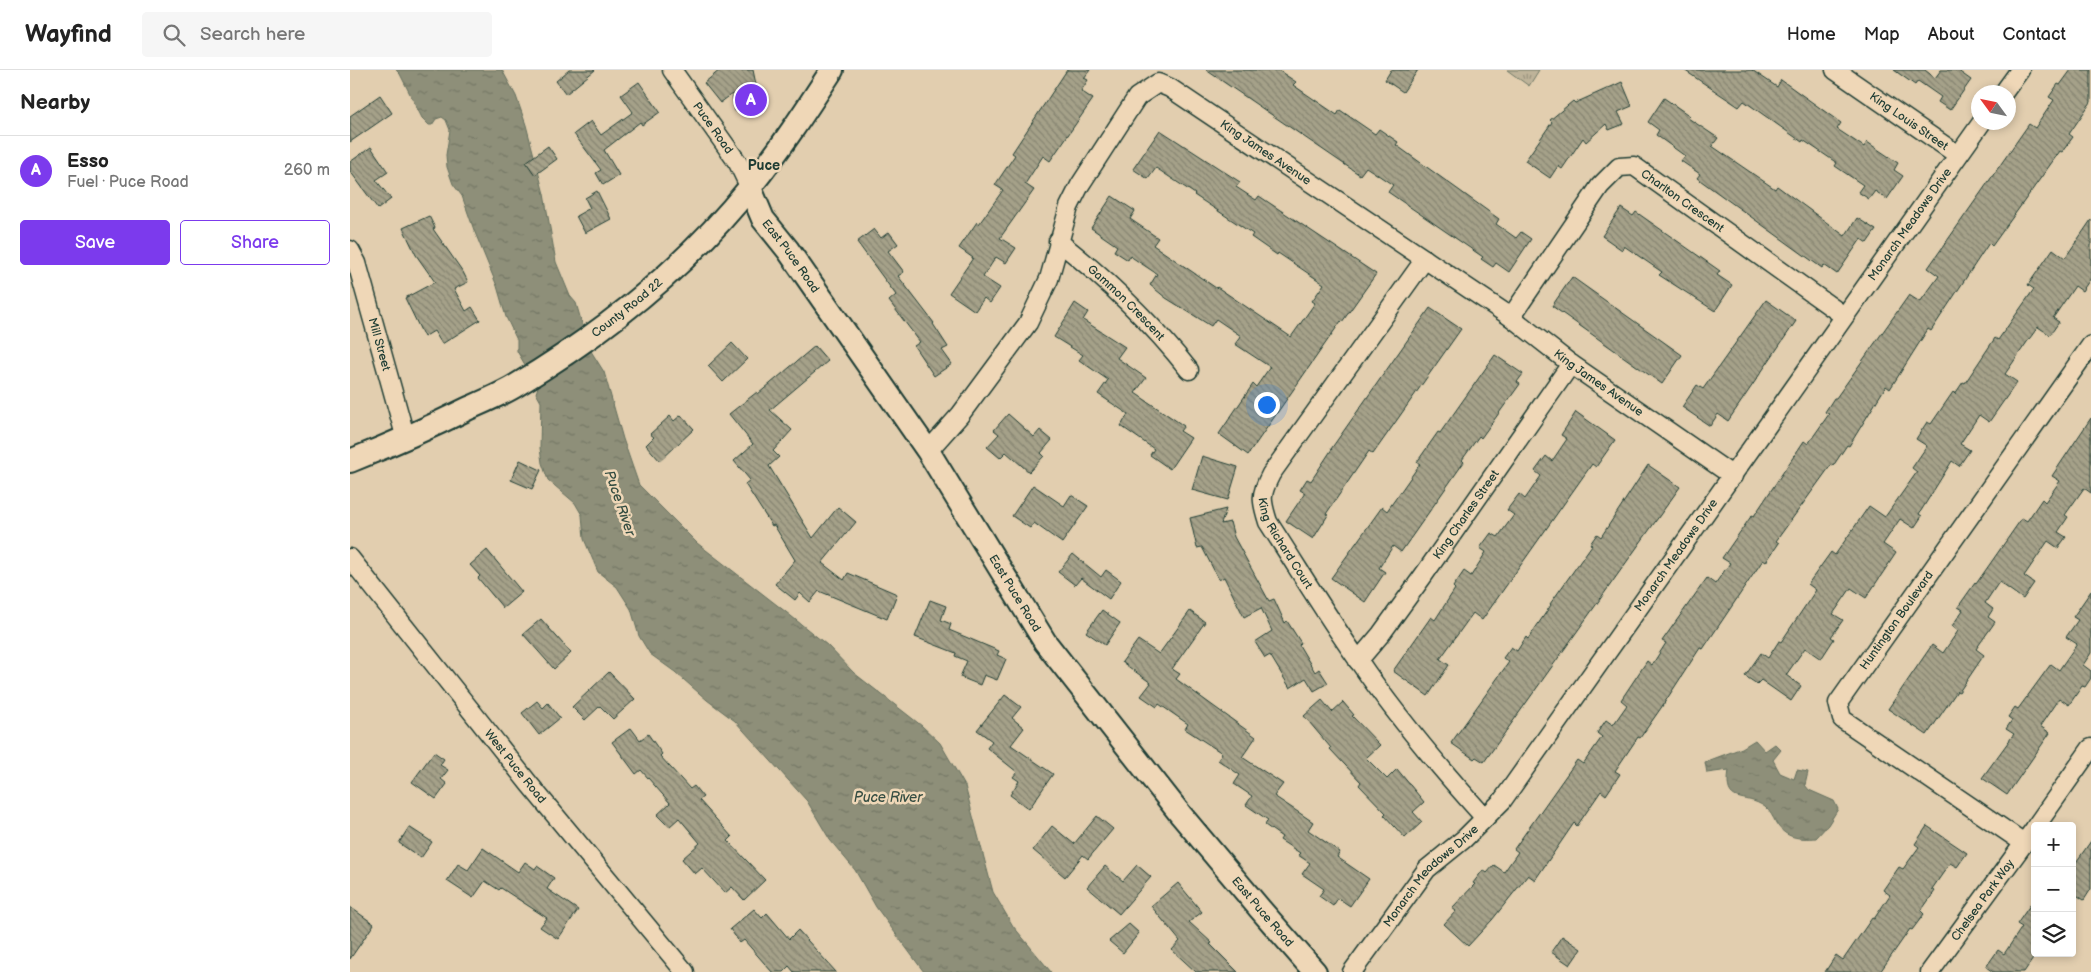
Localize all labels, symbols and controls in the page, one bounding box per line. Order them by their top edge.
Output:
search box [142,12,492,57]
text: Wayfind [25,20,112,49]
icon: search [160,21,188,49]
text: Search here [200,23,305,46]
text: Home [1787,24,1836,45]
text: Map [1864,24,1900,45]
text: About [1928,24,1975,45]
text: Contact [2003,24,2066,45]
pin: A [735,81,767,119]
north arrow [1971,85,2016,130]
street label: King Louis Street [1867,89,1952,154]
text: Nearby [20,90,90,115]
street label: Puce Road [690,99,737,157]
street label: King James Avenue [1217,116,1314,188]
text: Esso [67,150,109,173]
district label: Puce [748,157,780,174]
text: A [31,161,41,180]
text: 260 m [284,161,330,180]
street label: Monarch Meadows Drive [1865,165,1955,284]
street label: Charlton Crescent [1638,166,1727,236]
text: Fuel · Puce Road [67,173,189,192]
street label: East Puce Road [759,216,823,296]
button: Save [20,220,170,265]
button: Share [180,220,330,265]
street label: Gammon Crescent [1085,261,1168,344]
street label: County Road 22 [588,275,665,341]
street label: Mill Street [365,316,394,373]
street label: King James Avenue [1551,346,1646,419]
your location [1254,392,1280,418]
street label: King Charles Street [1430,467,1502,562]
water label: Puce River [601,468,639,539]
street label: Monarch Meadows Drive [1631,496,1721,614]
street label: King Richard Court [1255,497,1316,592]
street label: East Puce Road [986,552,1044,634]
street label: Huntington Boulevard [1856,568,1937,673]
street label: West Puce Road [481,726,550,806]
water label: Puce River [854,789,923,806]
street label: Monarch Meadows Drive [1380,822,1481,930]
map controls [2031,822,2076,957]
button: + [2031,822,2076,867]
street label: Chelsea Park Way [1948,856,2018,944]
button: − [2031,867,2076,912]
street label: East Puce Road [1228,874,1297,950]
button: layers [2031,912,2076,957]

